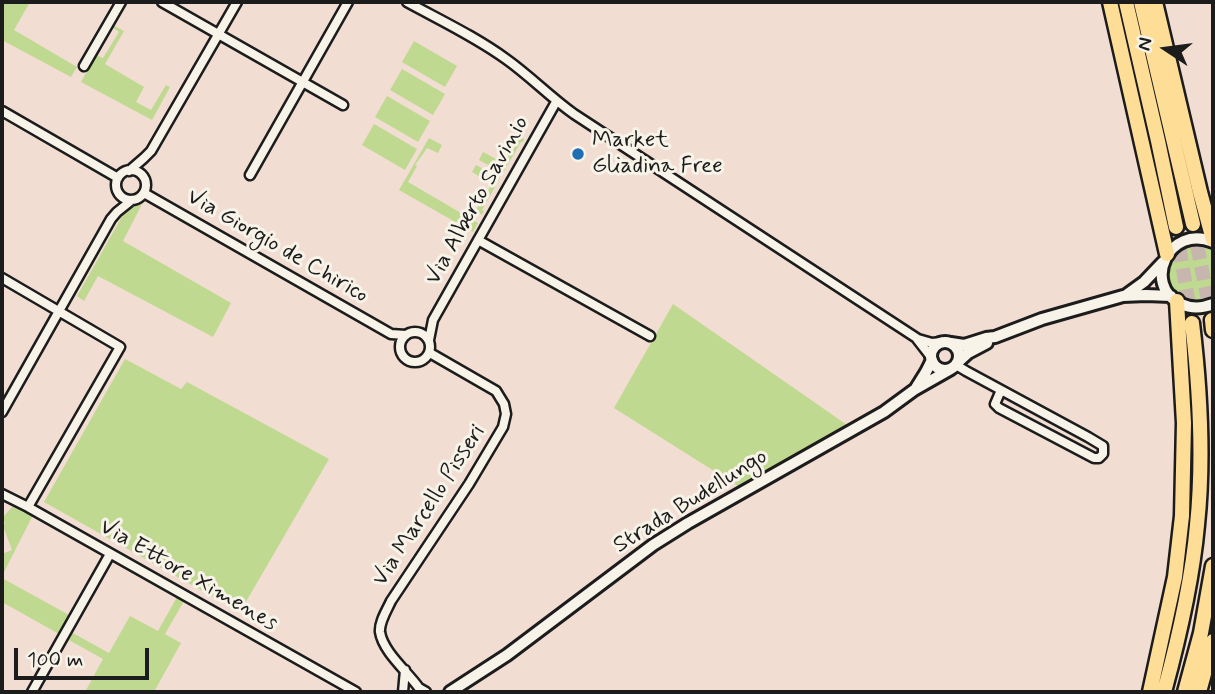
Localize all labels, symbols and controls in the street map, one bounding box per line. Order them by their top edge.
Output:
north arrow [1131,14,1201,84]
text: N [1131,35,1159,53]
street label: Via Alberto Savinio [420,112,536,290]
place label: Market Gliadina Free [592,127,723,181]
marker: Market Gliadina Free [570,146,586,162]
street label: Via Giorgio de Chirico [181,184,373,310]
street label: Via Marcello Pisseri [367,420,493,592]
street label: Strada Budellungo [609,444,773,560]
street label: Via Ettore Ximenes [94,514,282,638]
scale bar [18,634,152,678]
text: 100 m [27,646,83,674]

